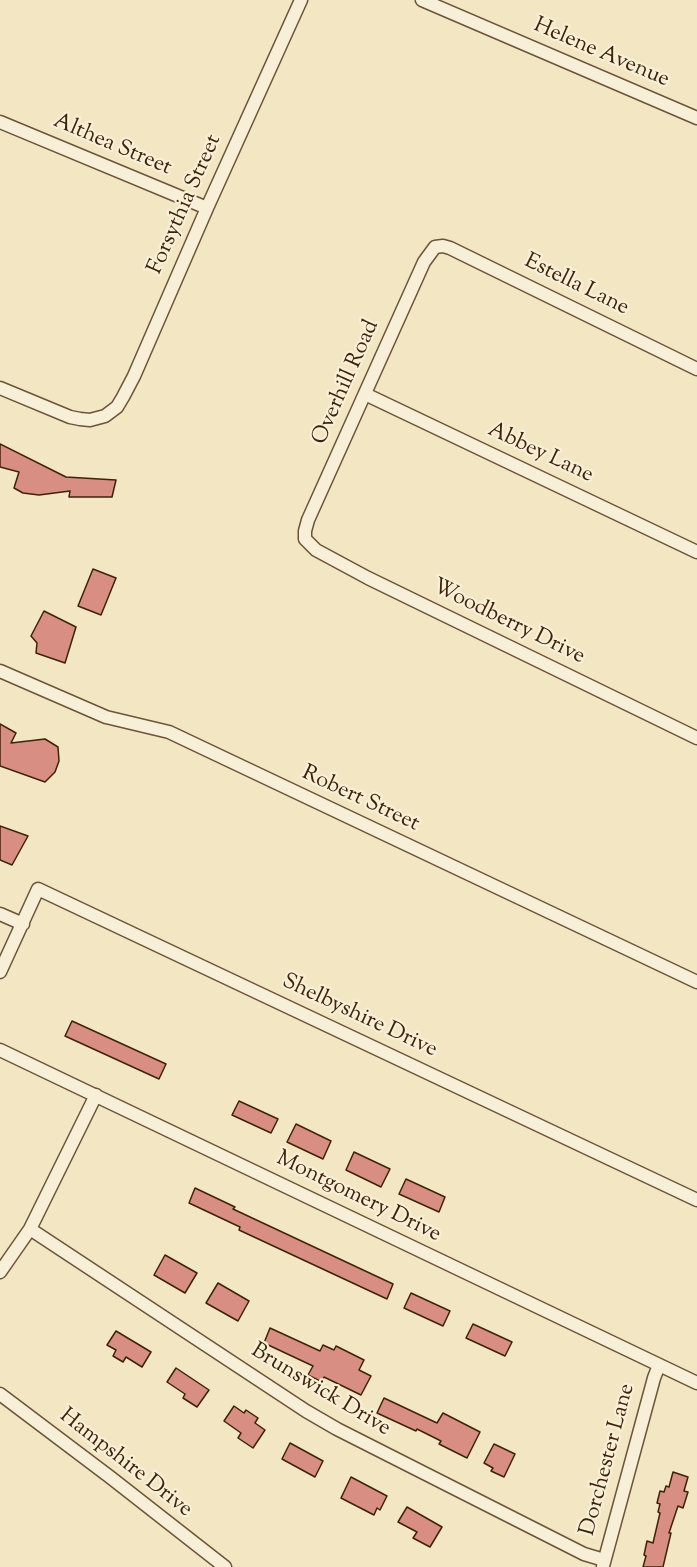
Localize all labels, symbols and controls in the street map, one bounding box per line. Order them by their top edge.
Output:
street label: Helene Avenue [529,14,673,94]
street label: Althea Street [49,109,175,183]
street label: Forsythia Street [143,131,229,279]
street label: Estella Lane [519,249,633,323]
street label: Overhill Road [308,317,386,449]
street label: Abbey Lane [483,418,597,490]
street label: Woodberry Drive [427,575,589,671]
street label: Robert Street [297,761,423,839]
street label: Shelbyshire Drive [277,969,441,1065]
street label: Montgomery Drive [271,1147,445,1249]
street label: Brunswick Drive [245,1339,395,1443]
street label: Dorchester Lane [576,1381,642,1539]
street label: Hampshire Drive [53,1404,197,1524]

